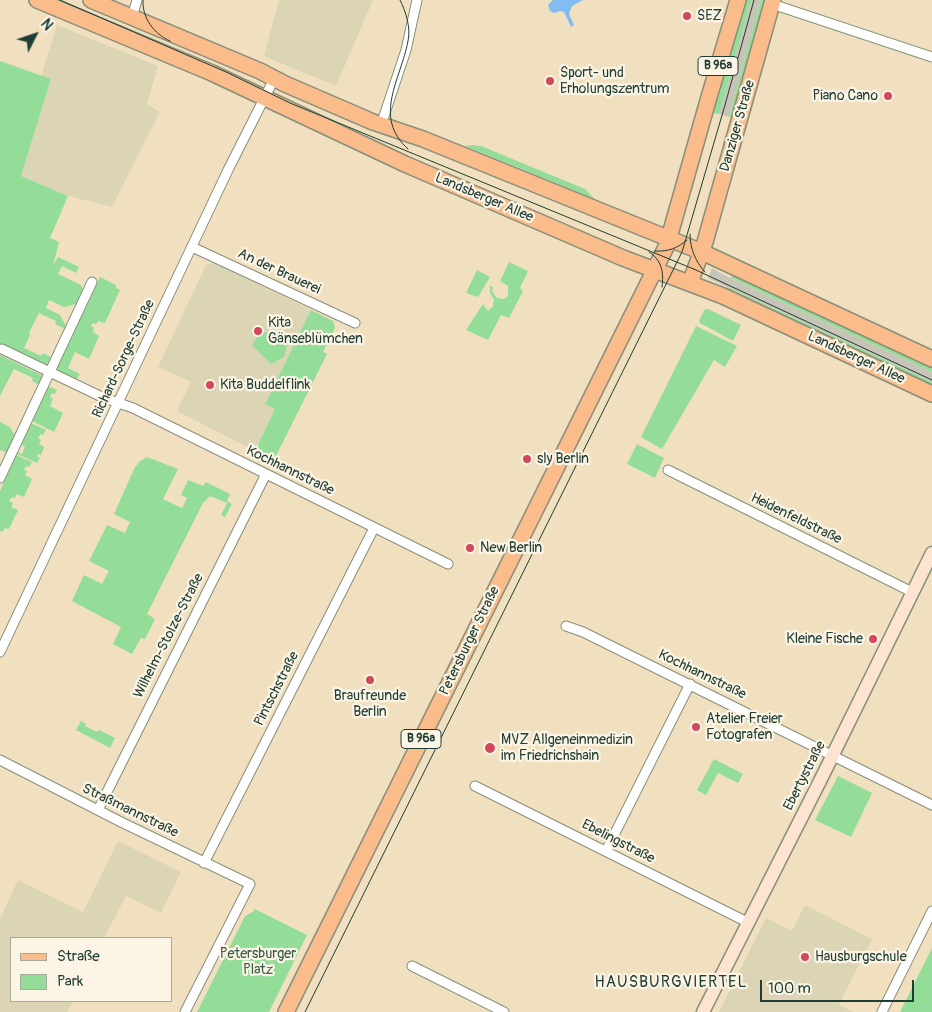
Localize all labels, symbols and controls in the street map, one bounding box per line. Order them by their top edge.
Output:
place label: SEZ [697,8,722,24]
north arrow [10,10,60,60]
marker: SEZ [681,10,693,22]
text: N [37,16,56,34]
road number: B 96a [698,56,738,76]
place label: Sport- und Erholungszentrum [560,65,669,98]
marker: Sport- und Erholungszentrum [544,75,556,87]
street label: Danziger Straße [717,78,759,174]
place label: Piano Cano [812,88,878,104]
marker: Piano Cano [882,90,894,102]
street label: Landsberger Allee [432,170,536,226]
street label: An der Brauerei [235,246,323,298]
street label: Richard-Sorge-Straße [89,297,159,421]
place label: Kita Gänseblümchen [268,315,363,348]
marker: Kita Gänseblümchen [252,325,264,337]
street label: Landsberger Allee [805,328,907,388]
place label: Kita Buddelflink [220,377,310,393]
marker: Kita Buddelflink [204,379,216,391]
street label: Kochhannstraße [243,442,337,500]
place label: sly Berlin [537,451,589,467]
marker: sly Berlin [521,453,533,465]
street label: Heidenfeldstraße [748,490,844,548]
place label: New Berlin [480,540,542,556]
marker: New Berlin [464,542,476,554]
street label: Wilhelm-Stolze-Straße [130,571,208,701]
street label: Petersburger Straße [436,584,504,698]
place label: Kleine Fische [786,631,863,647]
marker: Kleine Fische [867,633,879,645]
street label: Kochhannstraße [655,646,749,704]
street label: Pintschstraße [251,649,303,729]
marker: Braufreunde Berlin [364,674,376,686]
place label: Braufreunde Berlin [334,688,406,720]
place label: Atelier Freier Fotografen [706,711,783,744]
marker: Atelier Freier Fotografen [690,721,702,733]
road number: B 96a [401,730,441,749]
place label: MVZ Allgeneinmedizin im Friedrichshain [501,732,633,764]
street label: Ebertystraße [780,739,830,813]
marker: MVZ Allgeneinmedizin im Friedrichshain [483,741,497,755]
street label: Straßmannstraße [79,780,181,842]
street label: Ebelingstraße [579,816,657,868]
legend [10,937,172,1002]
park label: Petersburger Platz [220,946,296,979]
text: Straße [57,947,100,966]
place label: Hausburgschule [815,949,907,965]
marker: Hausburgschule [799,951,811,963]
scale bar [762,970,916,1002]
text: Park [57,972,83,991]
district label: HAUSBURGVIERTEL [593,973,749,993]
text: 100 m [768,979,811,998]

